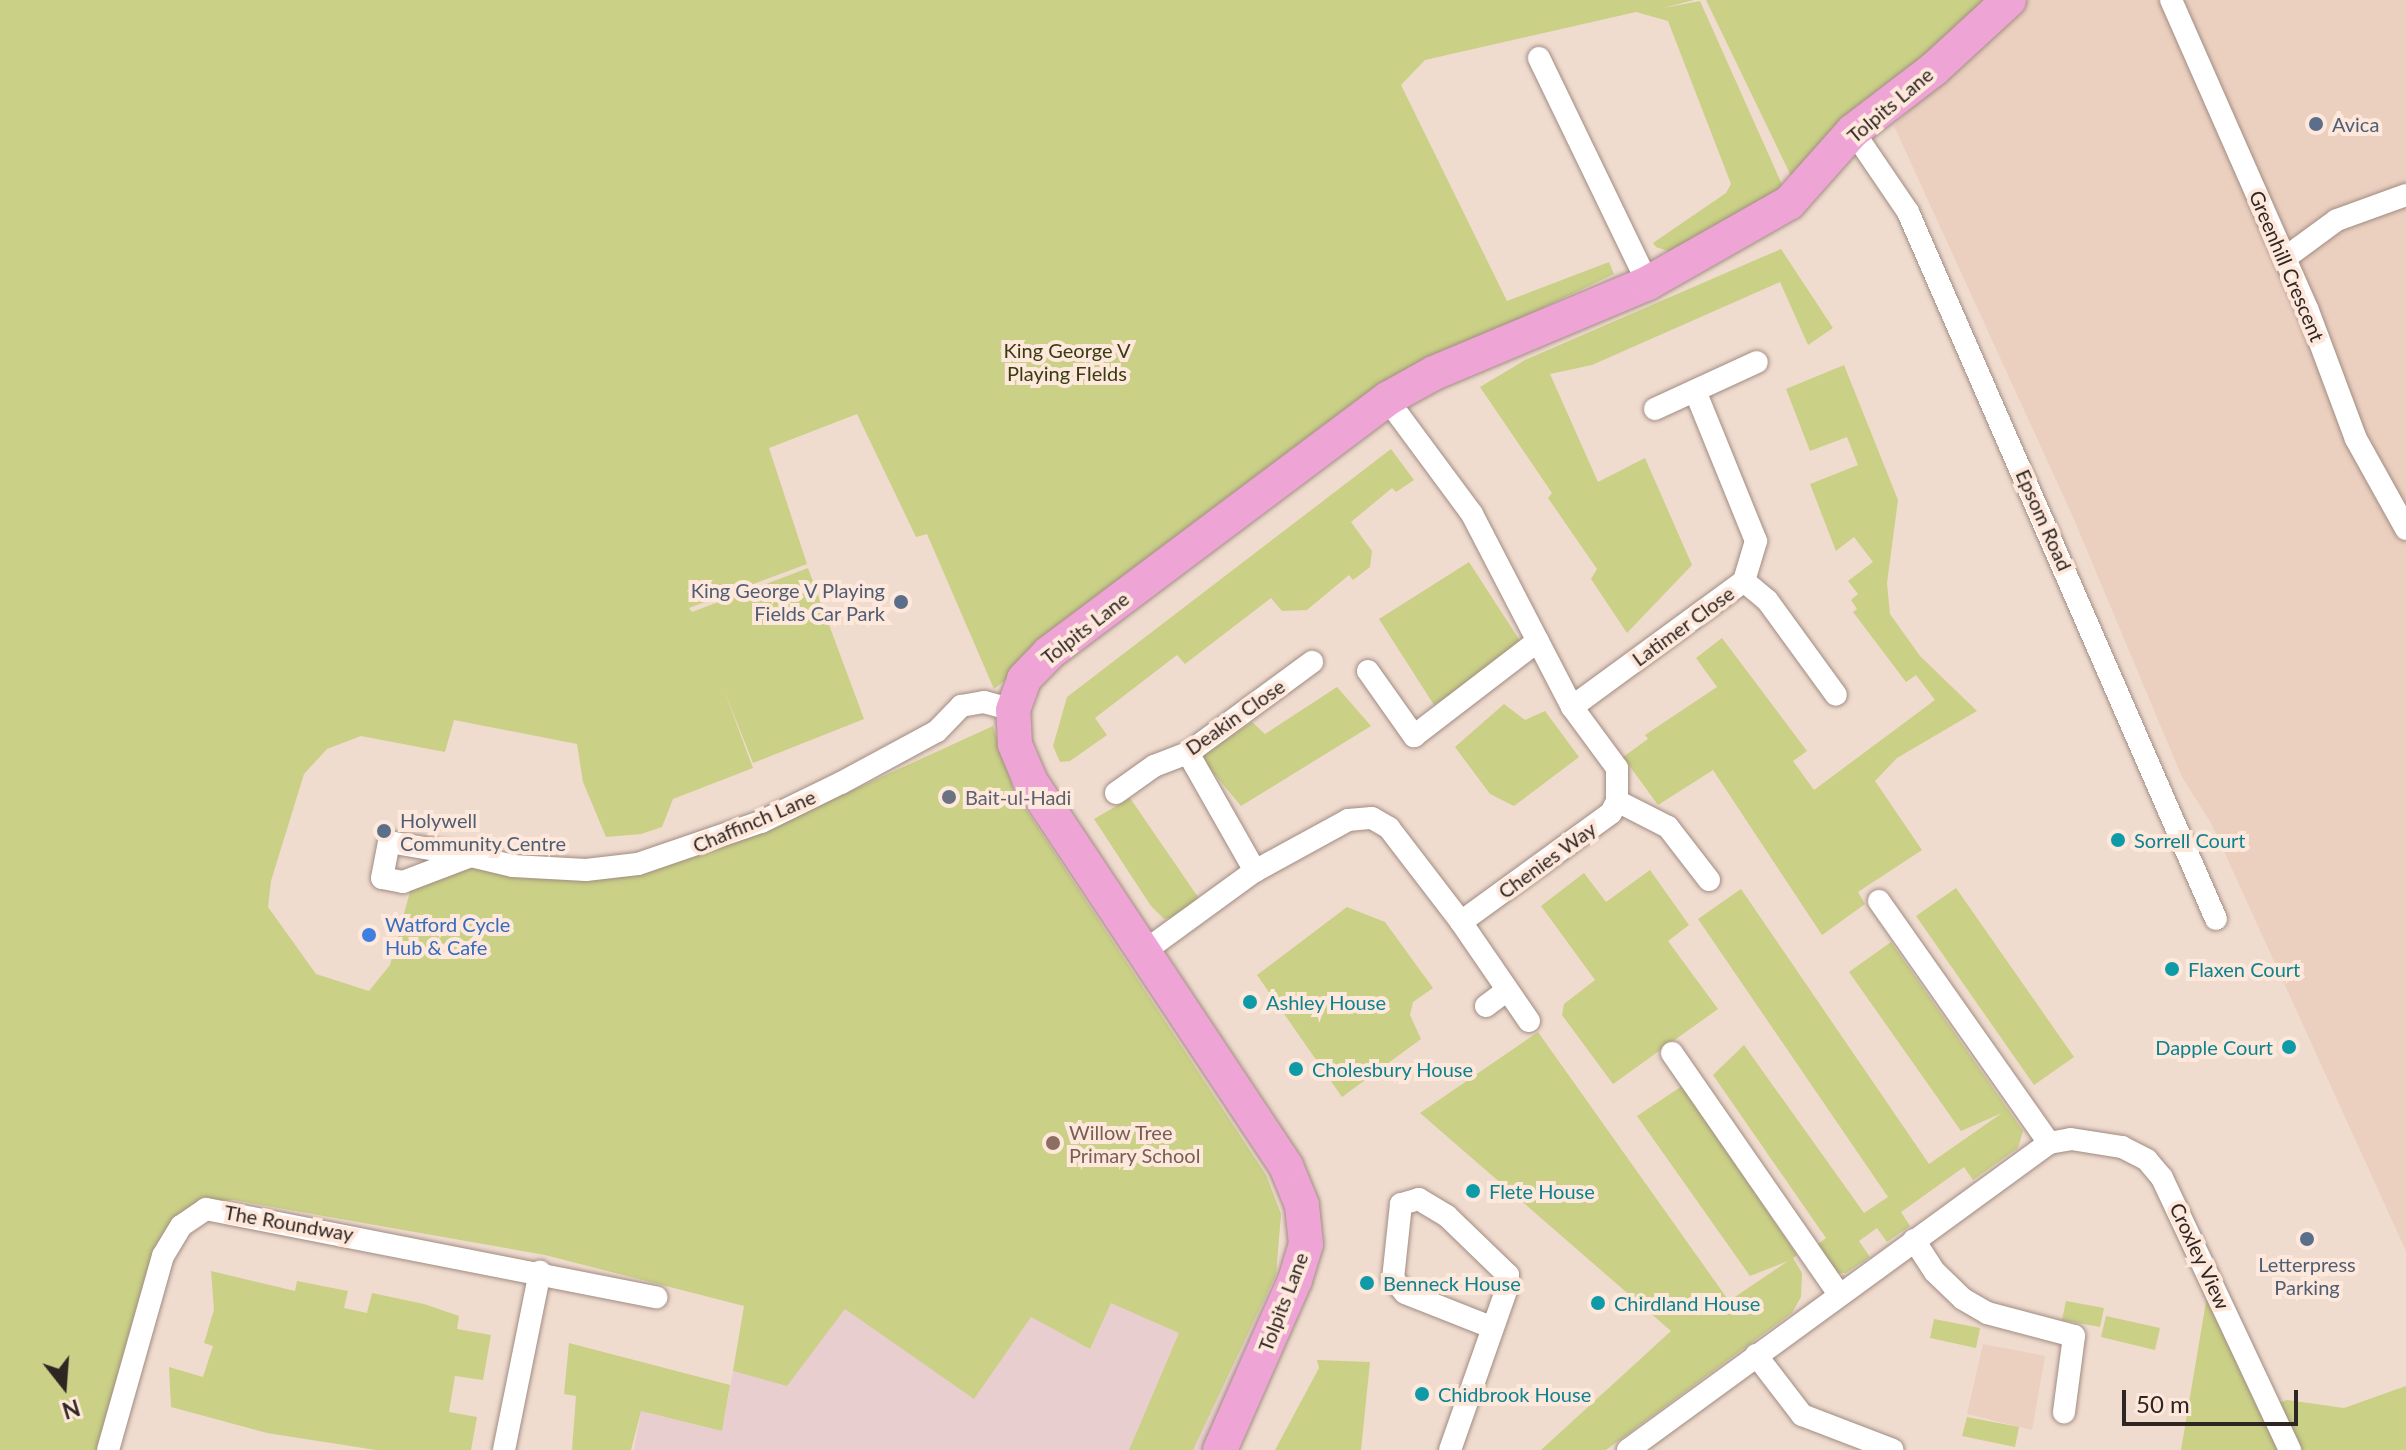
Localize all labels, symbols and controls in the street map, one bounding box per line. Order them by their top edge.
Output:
street label: Tolpits Lane [1842,62,1938,148]
place label: Avica [2332,112,2379,136]
marker: Avica [2307,115,2325,133]
street label: Greenhill Crescent [2244,187,2330,345]
park label: King George V Playing FIelds [1003,339,1131,386]
street label: Epsom Road [2011,466,2077,574]
place label: King George V Playing Fields Car Park [689,578,885,625]
street label: Latimer Close [1627,581,1739,671]
street label: Tolpits Lane [1037,586,1133,670]
marker: King George V Playing Fields Car Park [892,593,910,611]
street label: Deakin Close [1181,674,1289,760]
street label: Chaffinch Lane [689,784,819,858]
place label: Bait-ul-Hadi [965,785,1071,809]
marker: Bait-ul-Hadi [940,788,958,806]
place label: Holywell Community Centre [400,808,566,855]
street label: Chenies Way [1493,817,1601,903]
marker: Holywell Community Centre [375,822,393,840]
place label: Sorrell Court [2134,828,2245,852]
marker: Sorrell Court [2109,831,2127,849]
place label: Watford Cycle Hub & Cafe [385,912,510,959]
marker: Watford Cycle Hub & Cafe [360,926,378,944]
place label: Flaxen Court [2188,957,2300,981]
marker: Flaxen Court [2163,960,2181,978]
place label: Ashley House [1266,990,1386,1014]
marker: Ashley House [1241,993,1259,1011]
place label: Dapple Court [2155,1035,2273,1059]
marker: Dapple Court [2280,1038,2298,1056]
place label: Cholesbury House [1312,1057,1474,1081]
marker: Cholesbury House [1287,1060,1305,1078]
place label: Willow Tree Primary School [1069,1120,1201,1167]
marker: Willow Tree Primary School [1044,1134,1062,1152]
place label: Flete House [1489,1179,1595,1203]
marker: Flete House [1464,1182,1482,1200]
street label: Croxley View [2165,1198,2235,1314]
street label: The Roundway [223,1200,355,1246]
marker: Letterpress Parking [2298,1230,2316,1248]
street label: Tolpits Lane [1253,1249,1313,1355]
place label: Letterpress Parking [2258,1252,2356,1299]
place label: Benneck House [1383,1271,1521,1295]
marker: Benneck House [1358,1274,1376,1292]
place label: Chirdland House [1614,1291,1760,1315]
marker: Chirdland House [1589,1294,1607,1312]
north arrow [24,1346,104,1426]
scale bar [2126,1374,2302,1424]
place label: Chidbrook House [1438,1382,1591,1406]
marker: Chidbrook House [1413,1385,1431,1403]
text: 50 m [2136,1389,2190,1418]
text: N [59,1394,83,1425]

